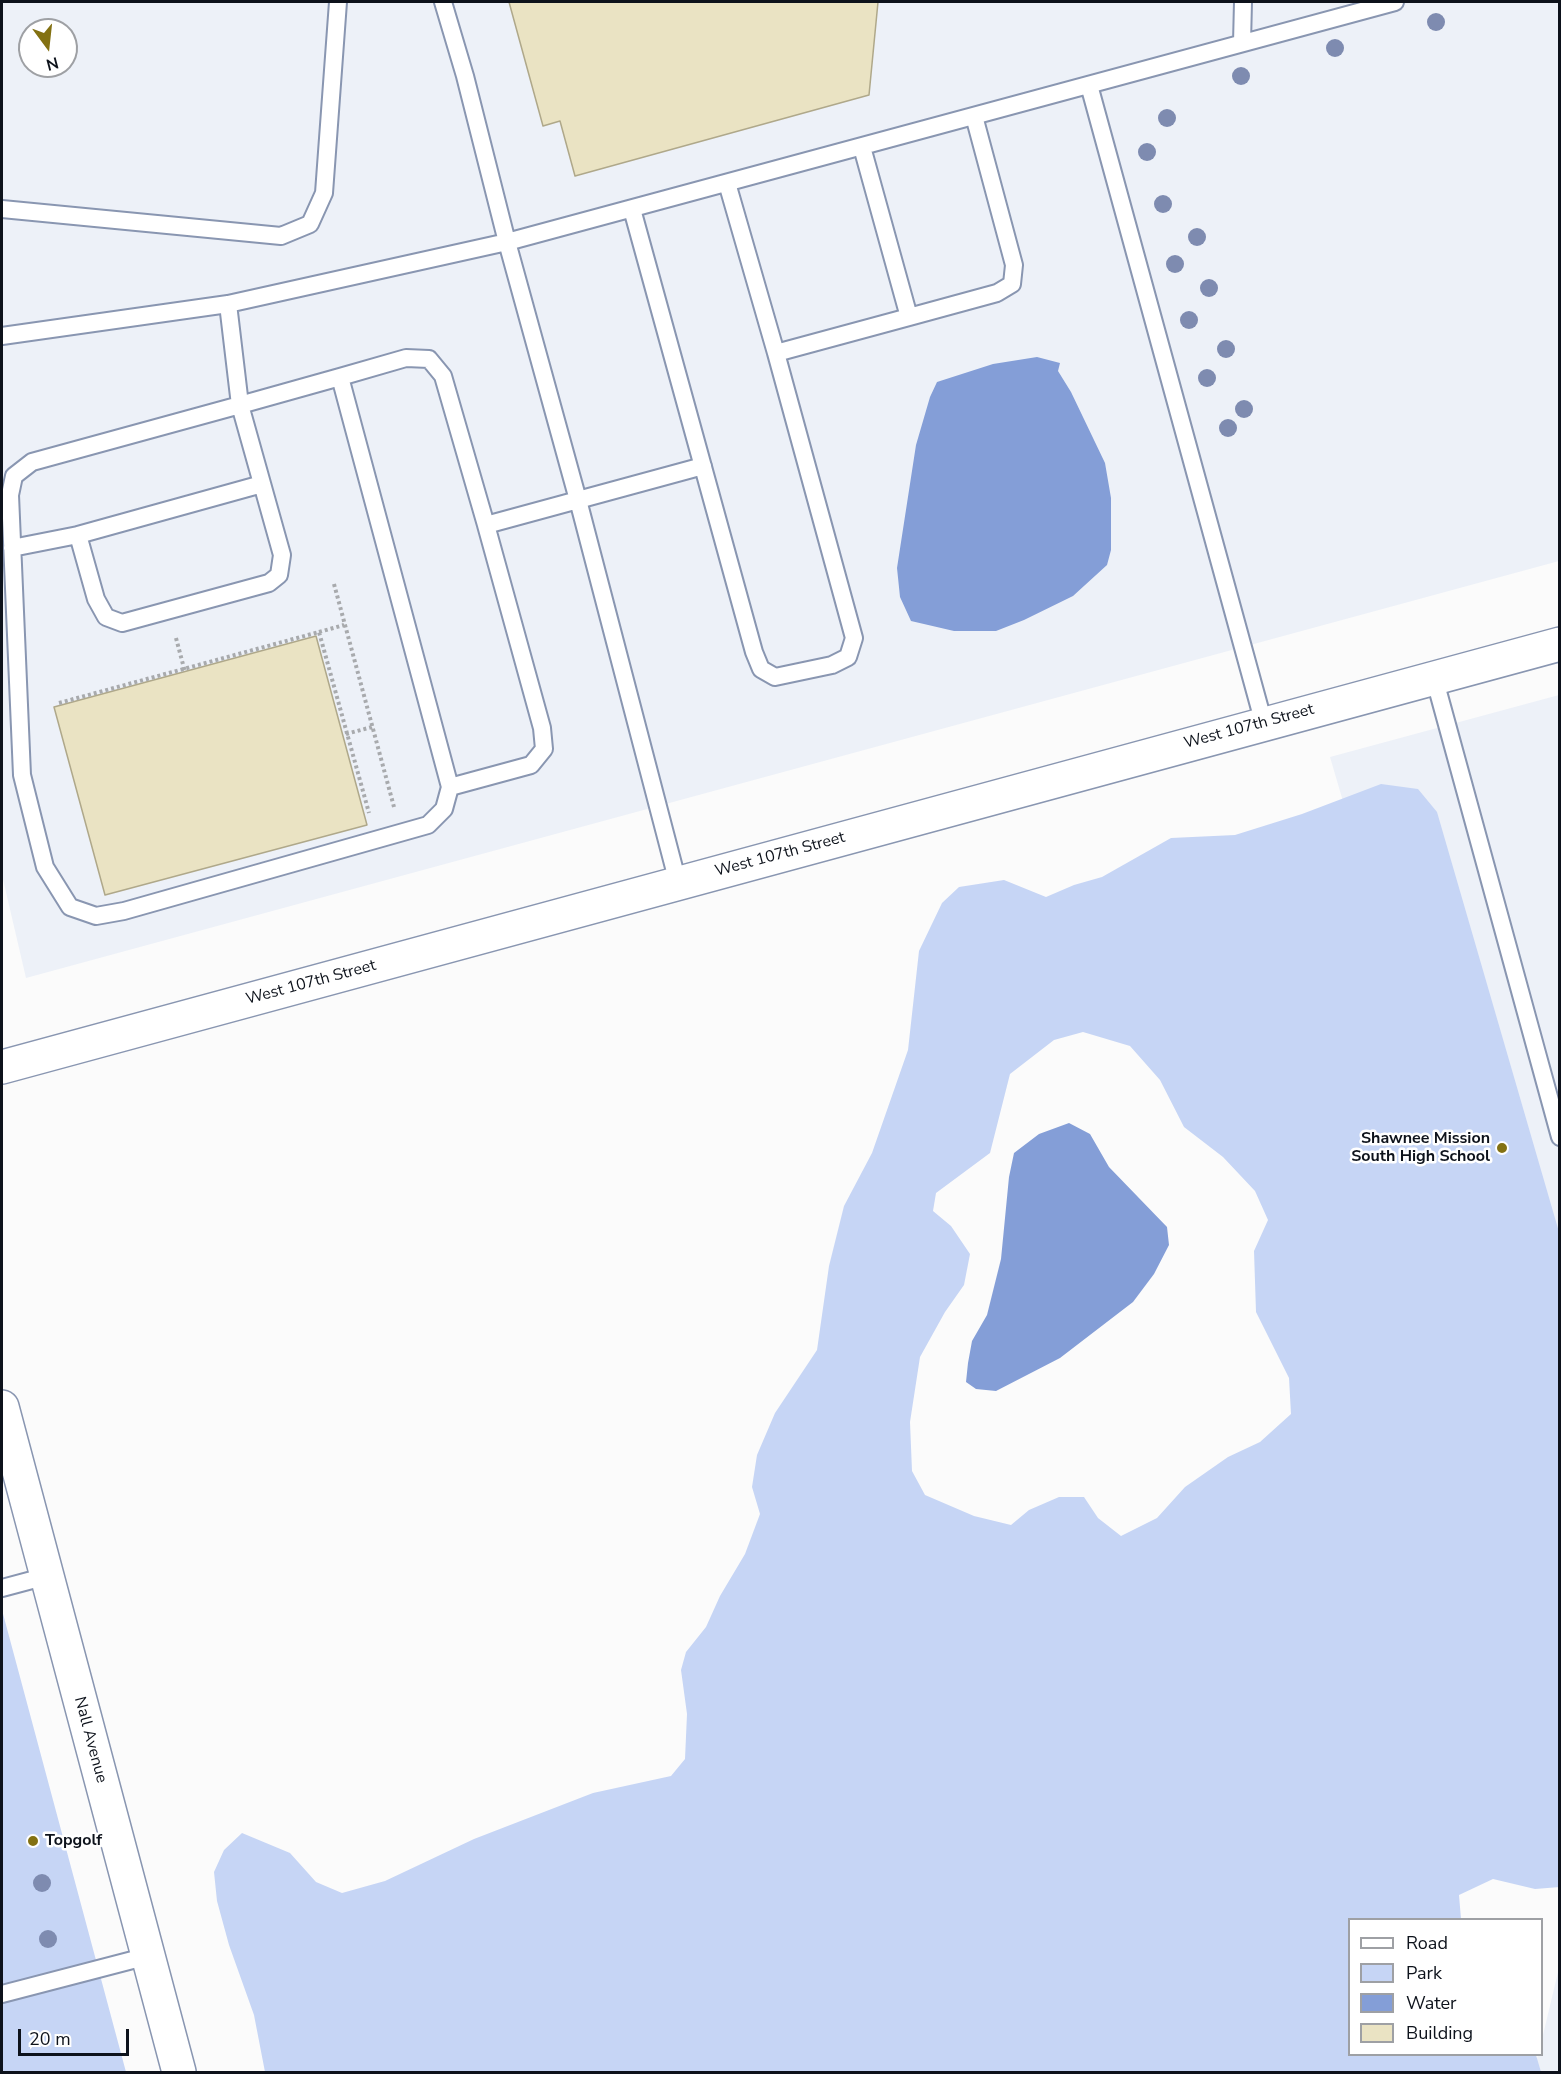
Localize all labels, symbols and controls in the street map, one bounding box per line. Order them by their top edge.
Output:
north arrow [18,18,78,78]
text: N [44,51,61,76]
street label: West 107th Street [1182,700,1316,754]
street label: West 107th Street [713,828,847,882]
street label: West 107th Street [244,956,378,1010]
place label: Shawnee Mission South High School [1351,1129,1490,1167]
marker: Shawnee Mission South High School [1495,1141,1509,1155]
street label: Nall Avenue [69,1695,111,1785]
place label: Topgolf [45,1831,102,1851]
marker: Topgolf [26,1834,40,1848]
legend [1348,1918,1543,2056]
text: Road [1406,1931,1448,1955]
text: Park [1406,1961,1442,1985]
text: Water [1406,1991,1457,2015]
scale bar [21,2017,132,2055]
text: Building [1406,2021,1473,2045]
text: 20 m [29,2027,71,2051]

